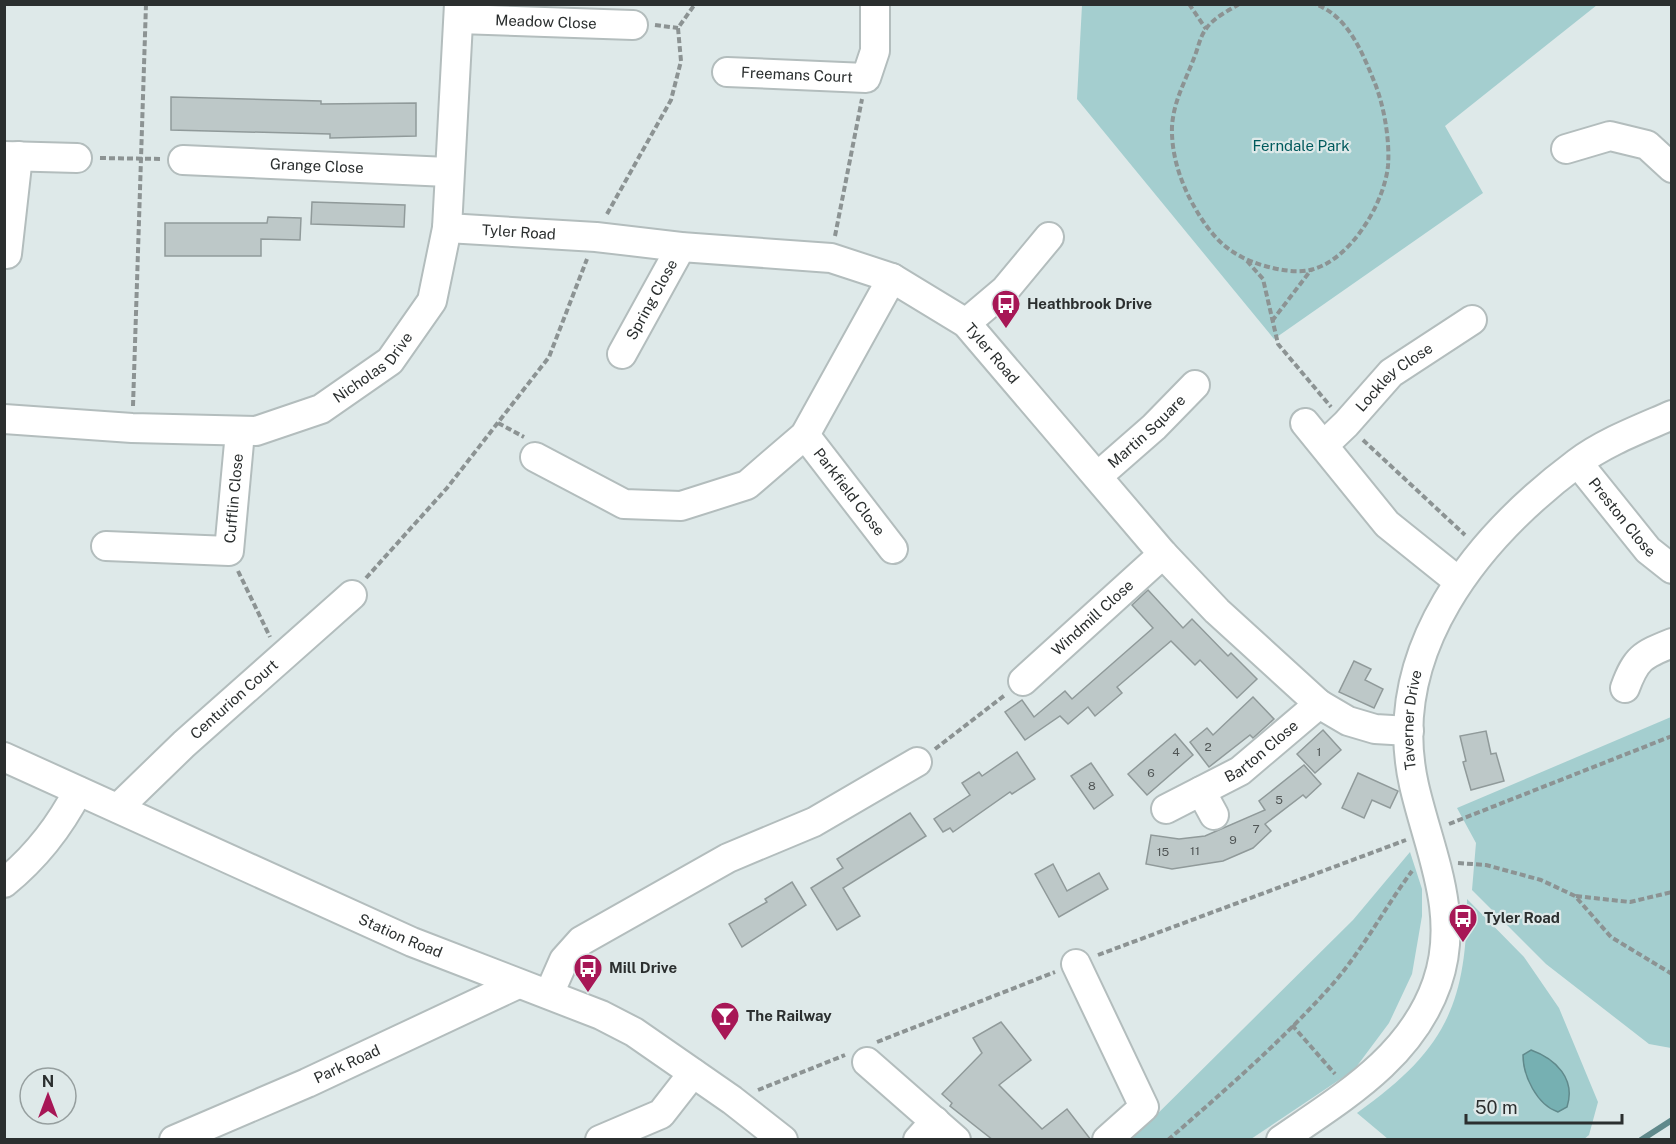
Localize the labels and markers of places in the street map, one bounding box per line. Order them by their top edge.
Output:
bus stop icon: Heathbrook Drive [990,288,1022,330]
place label: Heathbrook Drive [1027,295,1152,312]
bus stop icon: Tyler Road [1447,902,1479,944]
place label: Tyler Road [1484,909,1560,926]
bus stop icon: Mill Drive [572,952,604,994]
place label: Mill Drive [609,959,677,976]
bar icon: The Railway [709,1000,741,1042]
place label: The Railway [746,1007,832,1024]

